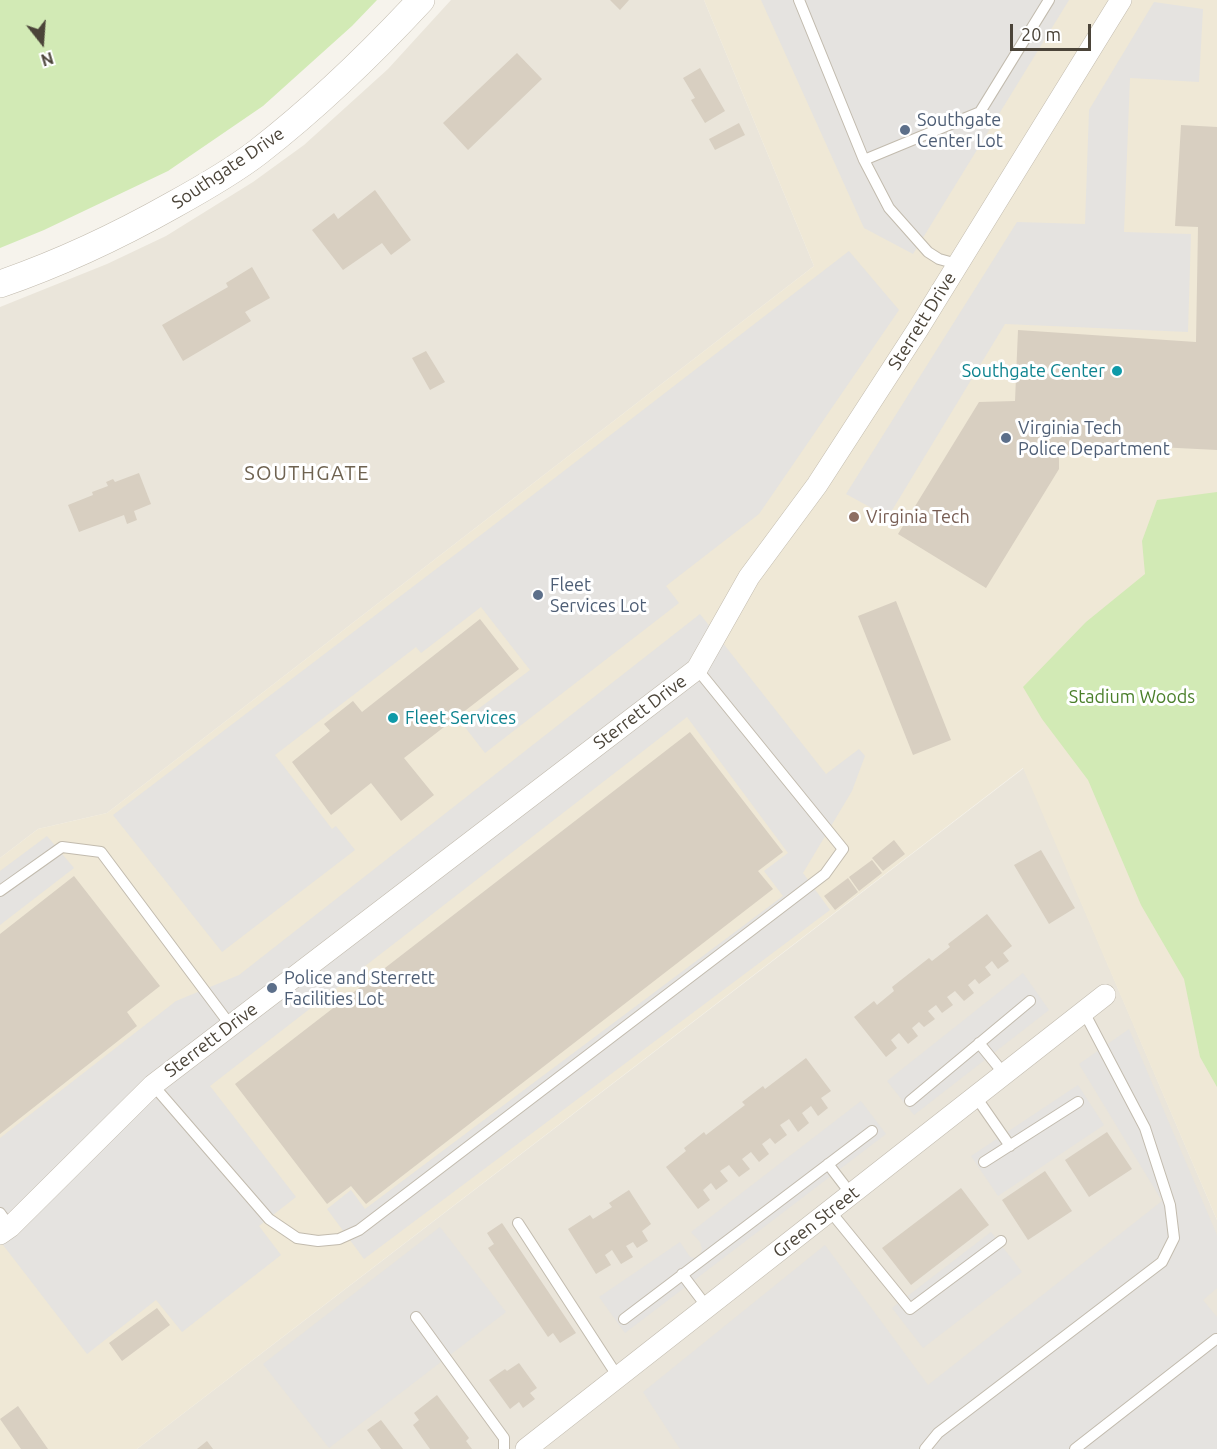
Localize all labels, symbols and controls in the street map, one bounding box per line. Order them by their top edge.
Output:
north arrow [12,12,72,72]
scale bar [1013,12,1094,50]
text: 20 m [1021,24,1061,44]
text: N [39,49,56,70]
place label: Southgate Center Lot [917,109,1003,152]
street label: Southgate Drive [168,122,288,214]
marker: Southgate Center Lot [898,123,912,137]
street label: Sterrett Drive [883,268,961,374]
place label: Southgate Center [962,360,1105,382]
marker: Southgate Center [1110,364,1124,378]
place label: Virginia Tech Police Department [1018,417,1170,460]
marker: Virginia Tech Police Department [999,431,1013,445]
district label: SOUTHGATE [244,461,370,485]
place label: Virginia Tech [866,506,970,528]
marker: Virginia Tech [847,510,861,524]
place label: Fleet Services Lot [550,574,647,616]
marker: Fleet Services Lot [531,588,545,602]
street label: Sterrett Drive [589,670,691,754]
park label: Stadium Woods [1069,686,1195,708]
place label: Fleet Services [405,707,516,729]
marker: Fleet Services [386,711,400,725]
place label: Police and Sterrett Facilities Lot [284,967,435,1010]
marker: Police and Sterrett Facilities Lot [265,981,279,995]
street label: Sterrett Drive [160,998,262,1082]
street label: Green Street [769,1182,863,1262]

